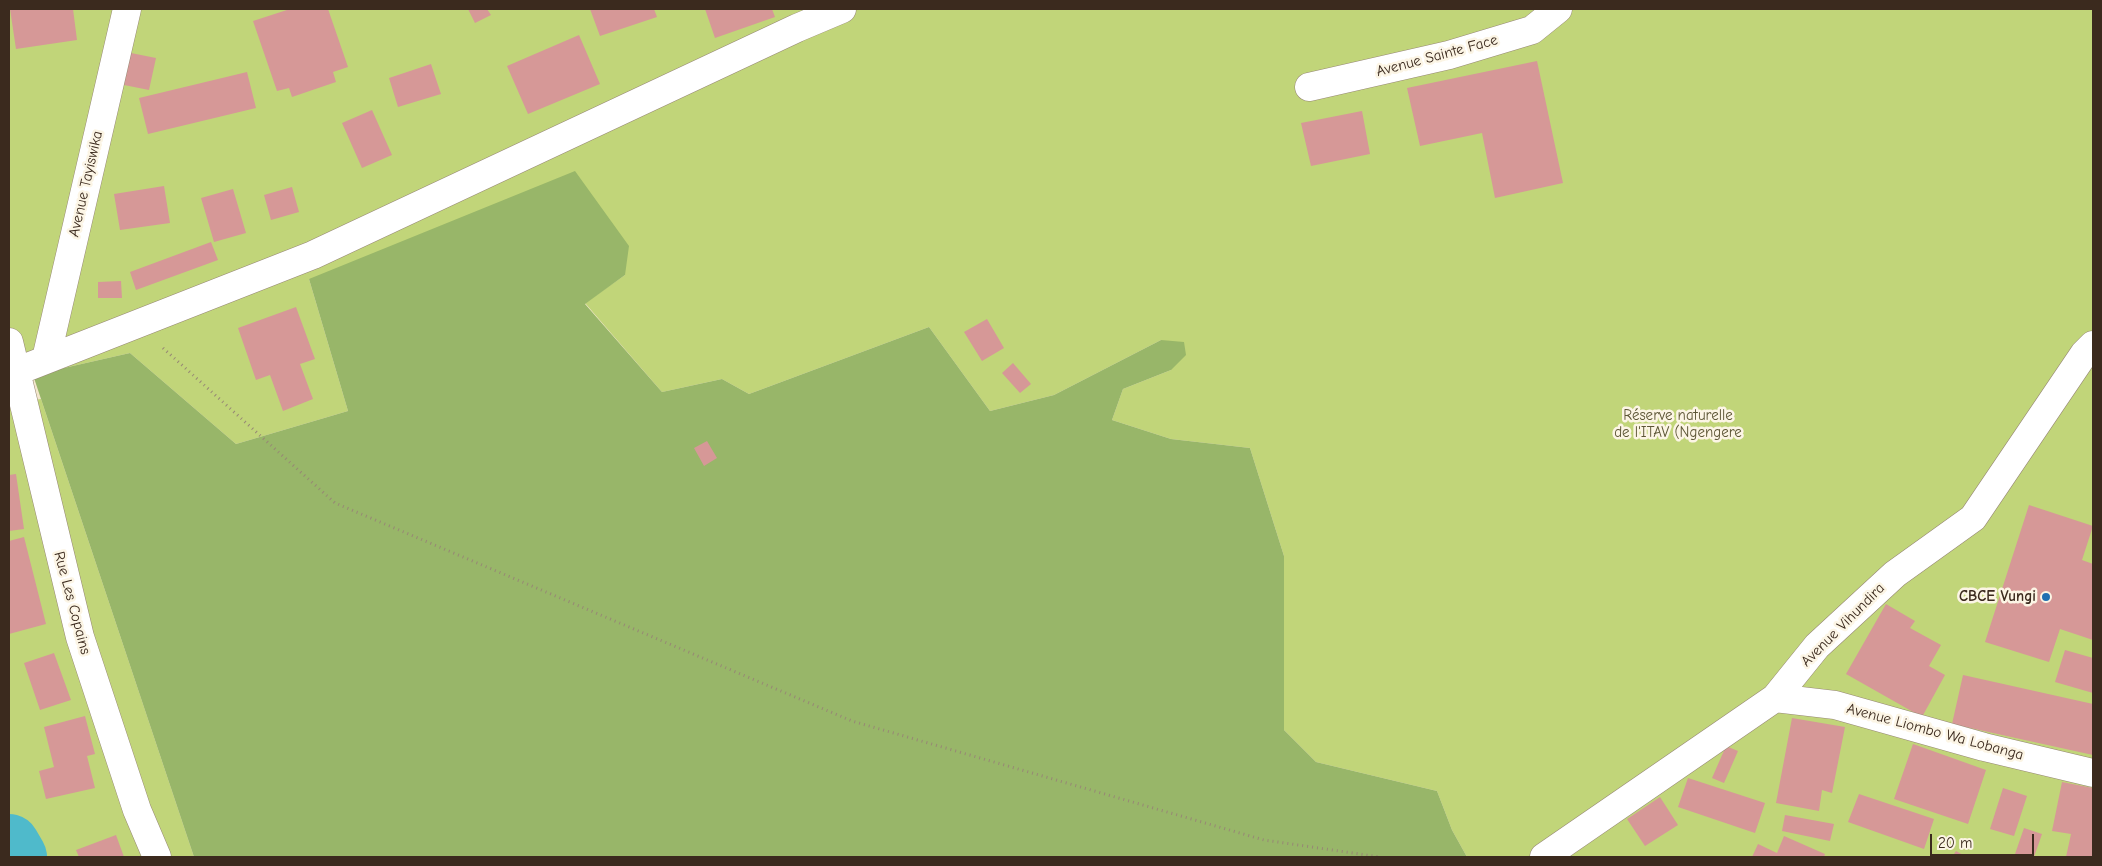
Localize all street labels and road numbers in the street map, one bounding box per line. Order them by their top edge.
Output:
street label: Avenue Sainte Face [1374,31,1500,81]
street label: Avenue Tayiswika [65,129,107,239]
street label: Rue Les Copains [50,550,94,656]
street label: Avenue Vihundira [1797,579,1889,671]
street label: Avenue Liombo Wa Lobanga [1844,700,2026,764]

